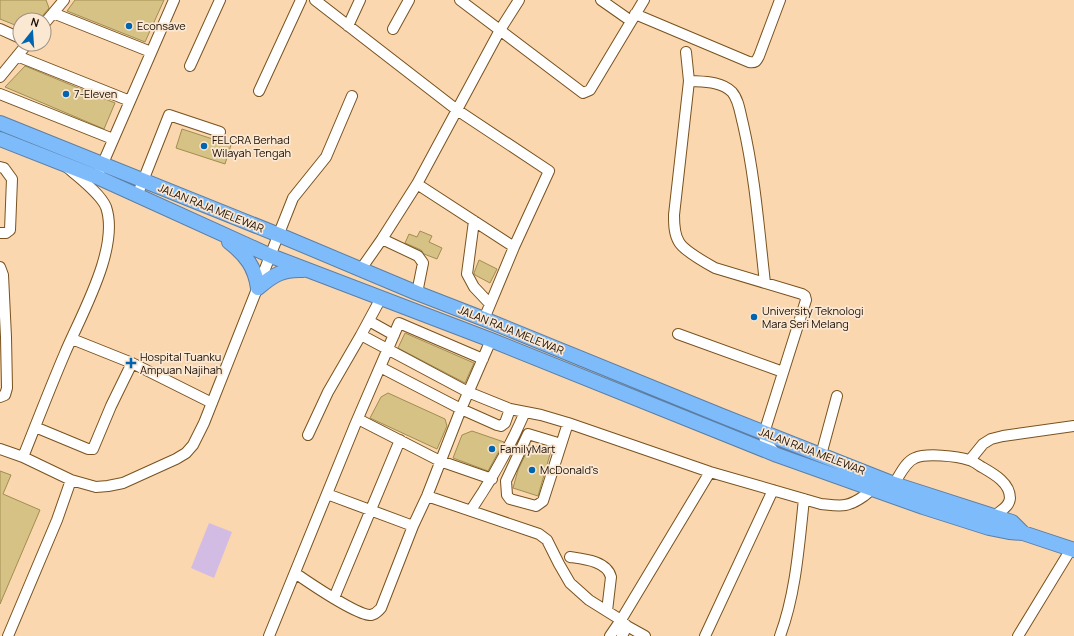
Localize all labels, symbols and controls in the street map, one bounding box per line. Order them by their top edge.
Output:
north arrow [12,12,52,52]
text: N [29,14,41,30]
place label: Econsave [137,18,186,33]
marker: Econsave [124,21,134,31]
place label: 7-Eleven [74,86,117,101]
marker: 7-Eleven [61,89,71,99]
place label: FELCRA Berhad Wilayah Tengah [212,132,291,160]
marker: FELCRA Berhad Wilayah Tengah [199,141,209,151]
street label: JALAN RAJA MELEWAR [156,179,266,236]
street label: JALAN RAJA MELEWAR [456,301,566,358]
place label: University Teknologi Mara Seri Melang [762,303,864,331]
marker: University Teknologi Mara Seri Melang [749,312,759,322]
place label: Hospital Tuanku Ampuan Najihah [140,349,222,377]
marker: Hospital Tuanku Ampuan Najihah [125,357,137,369]
street label: JALAN RAJA MELEWAR [757,423,868,478]
place label: FamilyMart [500,441,555,456]
marker: FamilyMart [487,444,497,454]
place label: McDonald's [540,462,598,477]
marker: McDonald's [527,465,537,475]

